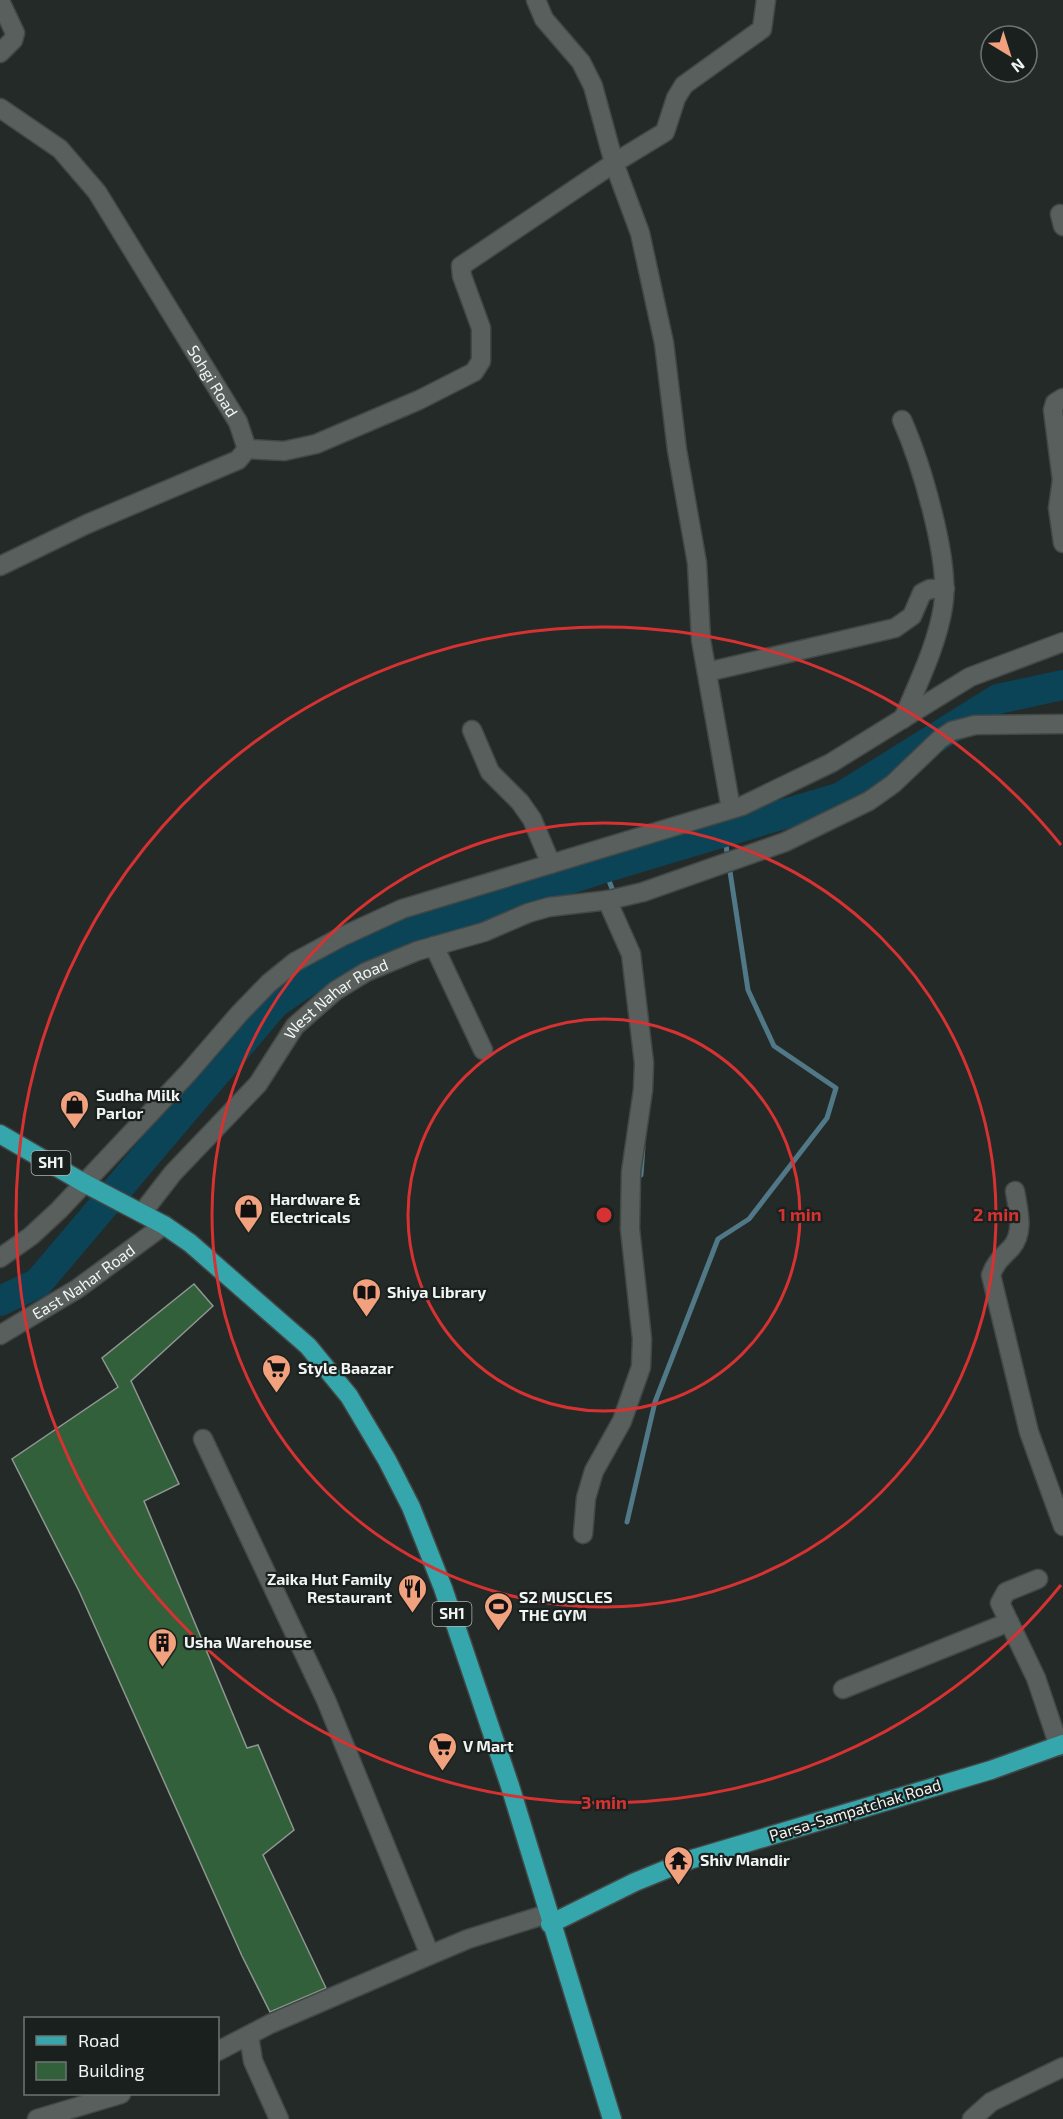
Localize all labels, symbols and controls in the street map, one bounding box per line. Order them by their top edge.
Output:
north arrow [979,24,1039,84]
text: N [1008,55,1029,77]
street label: Sohgi Road [184,341,242,420]
street label: West Nahar Road [279,954,391,1042]
place label: Sudha Milk Parlor [96,1085,180,1122]
shop icon: Sudha Milk Parlor [59,1088,91,1130]
road number: SH1 [32,1151,70,1175]
place label: Hardware & Electricals [270,1189,361,1226]
shop icon: Hardware & Electricals [233,1192,265,1234]
text: 1 min [778,1203,822,1225]
text: 2 min [973,1203,1019,1225]
centre of rings [594,1205,614,1225]
street label: East Nahar Road [28,1240,138,1323]
library icon: Shiya Library [350,1276,382,1318]
place label: Shiya Library [387,1282,486,1302]
supermarket icon: Style Baazar [261,1352,293,1394]
place label: Style Baazar [298,1358,394,1378]
place label: Zaika Hut Family Restaurant [267,1569,392,1606]
restaurant icon: Zaika Hut Family Restaurant [397,1572,429,1614]
place label: S2 MUSCLES THE GYM [519,1587,613,1624]
sports icon: S2 MUSCLES THE GYM [482,1590,514,1632]
road number: SH1 [432,1602,472,1626]
building icon: Usha Warehouse [147,1626,179,1668]
place label: Usha Warehouse [184,1632,312,1651]
supermarket icon: V Mart [426,1730,458,1772]
place label: V Mart [463,1736,514,1755]
street label: Parsa-Sampatchak Road [767,1774,943,1845]
text: 3 min [581,1791,627,1813]
temple icon: Shiv Mandir [663,1844,695,1886]
place label: Shiv Mandir [700,1850,790,1869]
legend [24,2017,219,2095]
text: Road [78,2029,119,2051]
text: Building [78,2059,145,2081]

